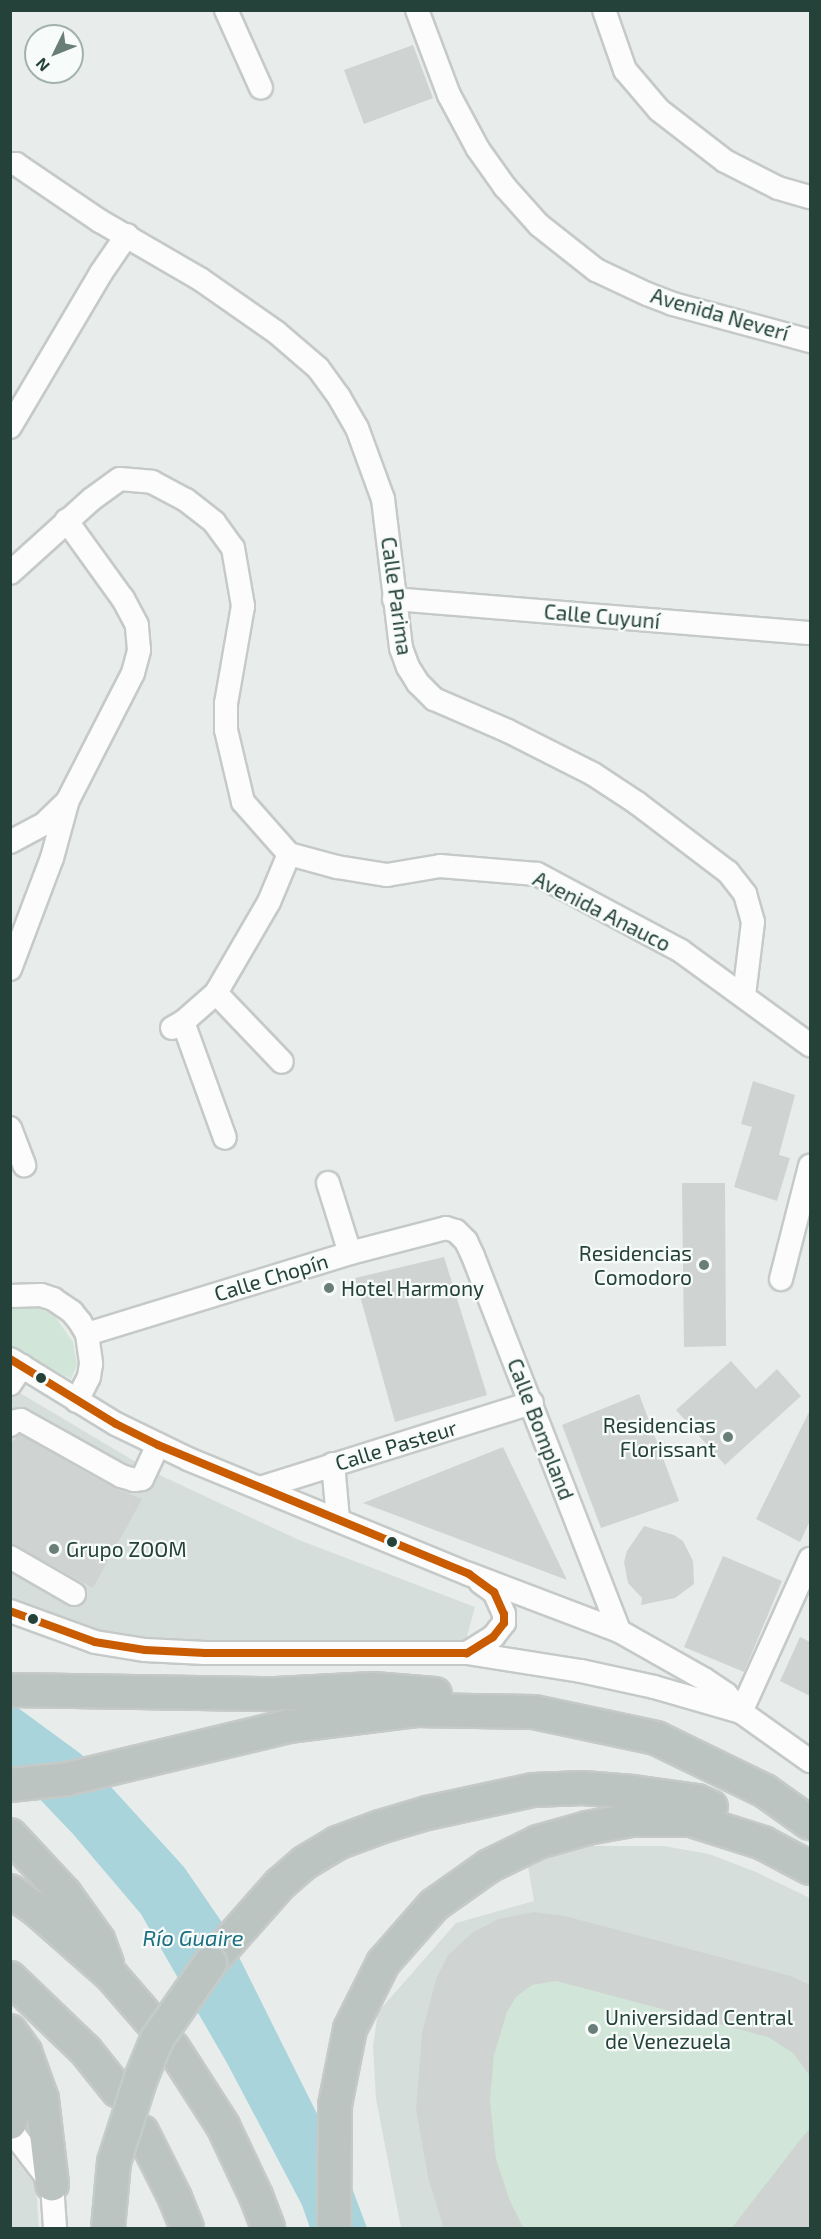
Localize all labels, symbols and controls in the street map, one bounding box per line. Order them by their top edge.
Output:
north arrow [24,24,84,84]
text: N [31,55,53,76]
street label: Avenida Neverí [648,282,792,346]
street label: Calle Parima [376,535,418,657]
street label: Calle Cuyuní [543,598,661,634]
street label: Avenida Anauco [529,865,675,957]
place label: Residencias Comodoro [579,1240,692,1290]
street label: Calle Chopín [211,1248,331,1306]
marker: Residencias Comodoro [697,1258,711,1272]
place label: Hotel Harmony [341,1275,485,1301]
marker: Hotel Harmony [322,1281,336,1295]
street label: Calle Bompland [502,1355,580,1503]
unlabelled marker [35,1372,47,1384]
place label: Residencias Florissant [603,1412,716,1462]
street label: Calle Pasteur [332,1415,460,1475]
marker: Residencias Florissant [721,1430,735,1444]
place label: Grupo ZOOM [66,1536,187,1562]
unlabelled marker [386,1536,398,1548]
marker: Grupo ZOOM [47,1542,61,1556]
unlabelled marker [27,1613,39,1625]
water label: Río Guaire [143,1925,243,1951]
place label: Universidad Central de Venezuela [605,2004,793,2054]
marker: Universidad Central de Venezuela [586,2022,600,2036]

